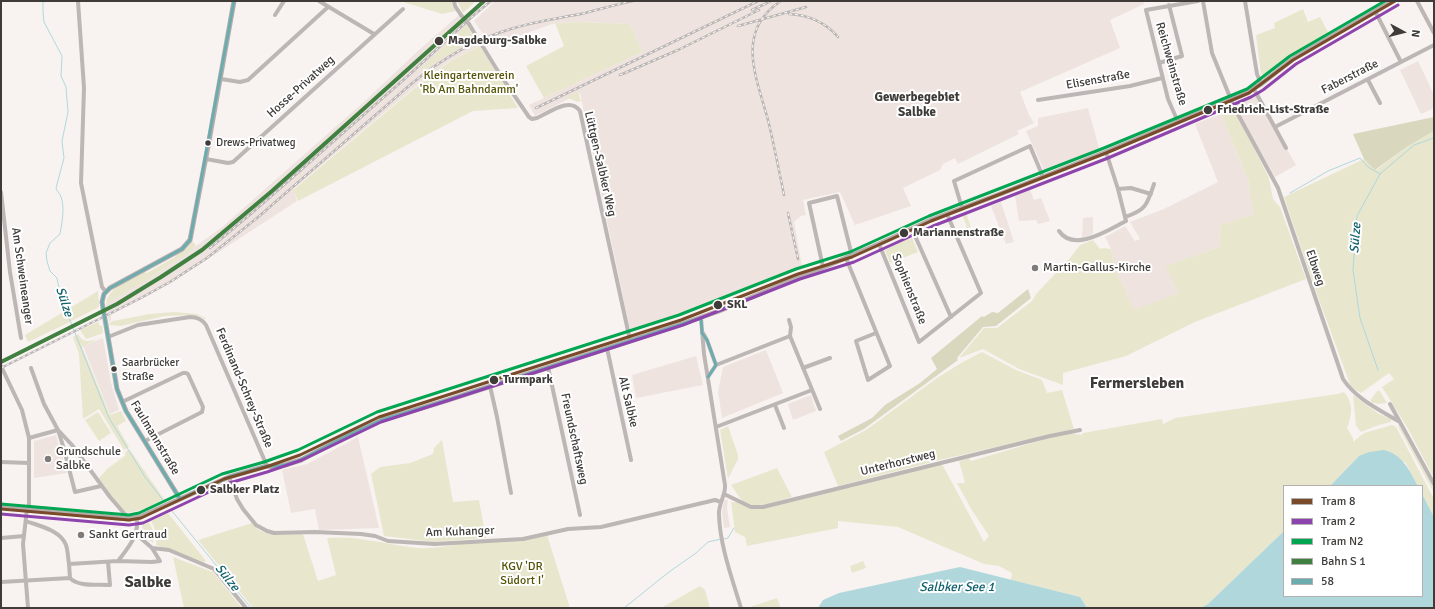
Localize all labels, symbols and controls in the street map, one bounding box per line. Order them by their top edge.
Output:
north arrow [1383,12,1423,52]
street label: Reichweinstraße [1152,21,1190,107]
text: N [1408,29,1422,38]
place label: Magdeburg-Salbke [448,34,547,48]
marker: Magdeburg-Salbke [433,35,445,47]
street label: Hosse-Privatweg [264,53,338,121]
street label: Faberstraße [1319,56,1381,98]
street label: Elisenstraße [1065,67,1131,93]
park label: Kleingartenverein 'Rb Am Bahndamm' [420,69,518,97]
district label: Gewerbegebiet Salbke [874,90,960,121]
place label: Friedrich-List-Straße [1217,103,1329,117]
marker: Friedrich-List-Straße [1202,104,1214,116]
street label: Lüttgen-Salbker Weg [581,110,619,218]
place label: Drews-Privatweg [216,136,296,150]
marker: Drews-Privatweg [203,138,213,148]
water label: Sülze [1347,222,1365,254]
place label: Mariannenstraße [913,226,1004,240]
street label: Am Schweineanger [8,227,36,325]
marker: Mariannenstraße [898,227,910,239]
street label: Elbweg [1302,248,1328,288]
street label: Sophienstraße [888,252,930,326]
place label: Martin-Gallus-Kirche [1043,261,1151,275]
marker: Martin-Gallus-Kirche [1030,263,1040,273]
water label: Sülze [52,285,76,319]
place label: SKL [727,298,747,312]
marker: SKL [712,299,724,311]
street label: Ferdinand-Schrey-Straße [212,326,276,450]
place label: Saarbrücker Straße [122,356,179,382]
marker: Saarbrücker Straße [109,364,119,374]
place label: Turmpark [503,373,553,387]
marker: Turmpark [488,374,500,386]
district label: Fermersleben [1090,374,1184,394]
street label: Alt Salbke [615,375,641,429]
street label: Freundschaftsweg [557,392,591,486]
street label: Faulmannstraße [127,398,183,478]
place label: Grundschule Salbke [56,445,121,473]
street label: Unterhorstweg [859,447,937,479]
marker: Grundschule Salbke [43,454,53,464]
place label: Salbker Platz [210,483,279,497]
marker: Salbker Platz [195,484,207,496]
legend [1283,485,1423,597]
text: Tram 8 [1321,494,1355,509]
text: Tram 2 [1321,514,1355,529]
street label: Am Kuhanger [425,524,495,540]
place label: Sankt Gertraud [89,528,167,542]
marker: Sankt Gertraud [76,530,86,540]
text: Tram N2 [1321,534,1364,549]
text: Bahn S 1 [1321,554,1366,569]
park label: KGV 'DR Südort I' [500,560,544,588]
water label: Sülze [211,561,243,595]
district label: Salbke [125,573,171,593]
text: 58 [1321,574,1334,589]
water label: Salbker See 1 [919,580,995,596]

